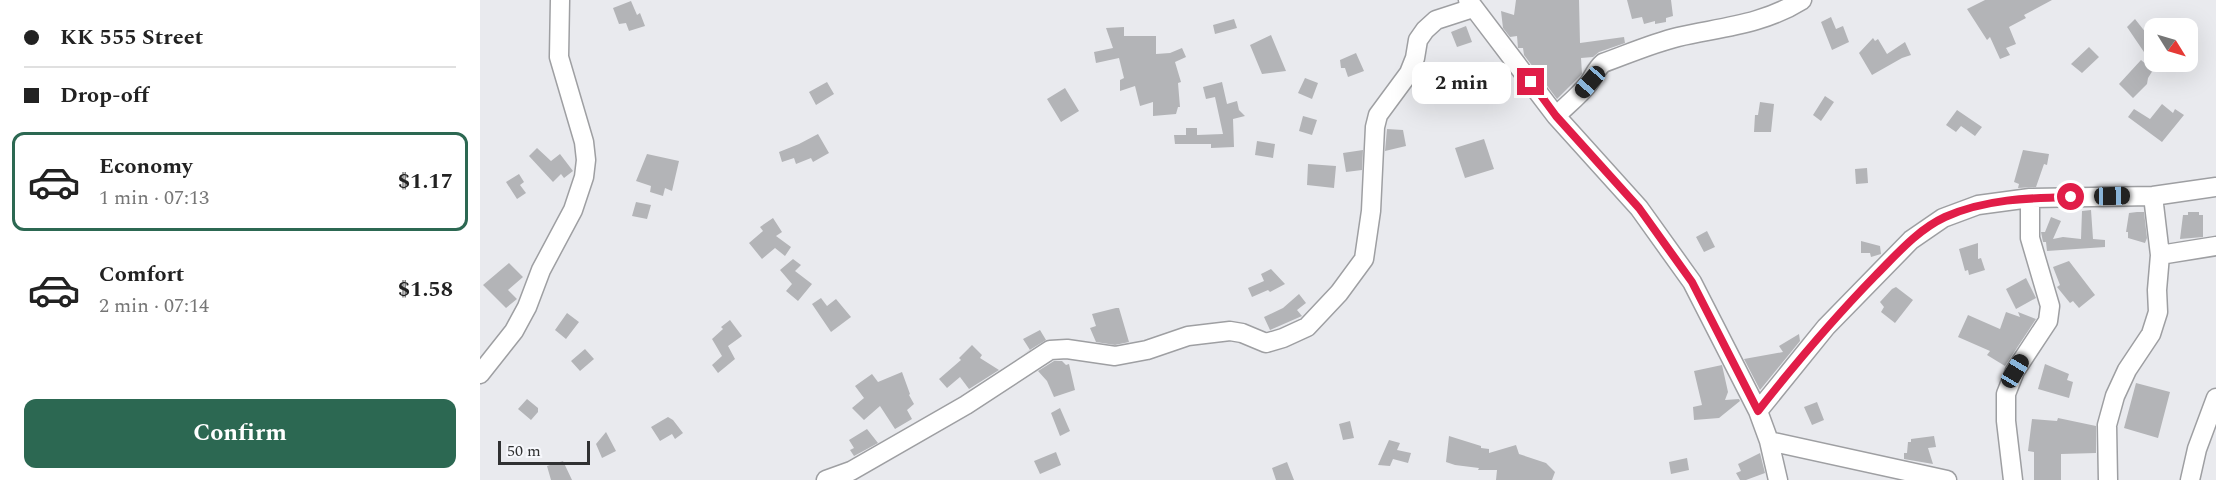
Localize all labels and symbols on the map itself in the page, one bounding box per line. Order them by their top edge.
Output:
north arrow [2144,18,2198,72]
callout: 2 min [1411,61,1510,103]
car [1571,63,1609,101]
route end [1517,68,1544,95]
route start [2057,183,2084,210]
car [2094,187,2130,205]
car [1998,351,2032,391]
scale bar [498,438,590,466]

